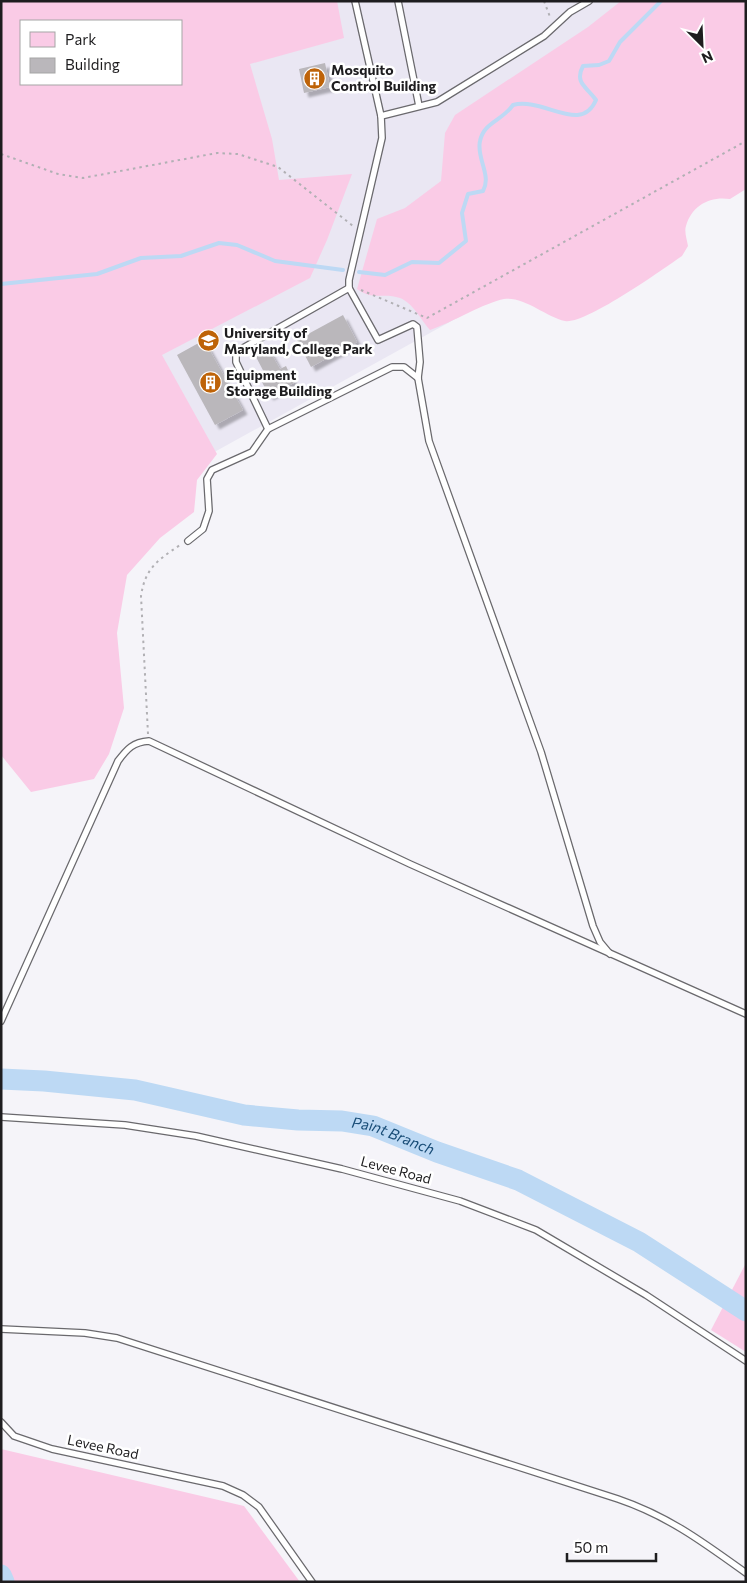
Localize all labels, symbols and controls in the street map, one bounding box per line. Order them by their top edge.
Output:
legend [20,20,182,85]
north arrow [677,20,727,70]
text: Park [65,30,96,48]
text: N [699,47,716,67]
text: Building [65,55,120,73]
place label: Mosquito Control Building [331,61,437,94]
building icon: Mosquito Control Building [303,66,327,90]
place label: University of Maryland, College Park [224,324,373,357]
school or university icon: University of Maryland, College Park [196,329,220,353]
place label: Equipment Storage Building [226,366,332,399]
building icon: Equipment Storage Building [198,371,222,395]
water label: Paint Branch [351,1113,437,1158]
street label: Levee Road [359,1152,433,1187]
street label: Levee Road [66,1431,140,1462]
scale bar [567,1530,656,1562]
text: 50 m [574,1538,608,1556]

